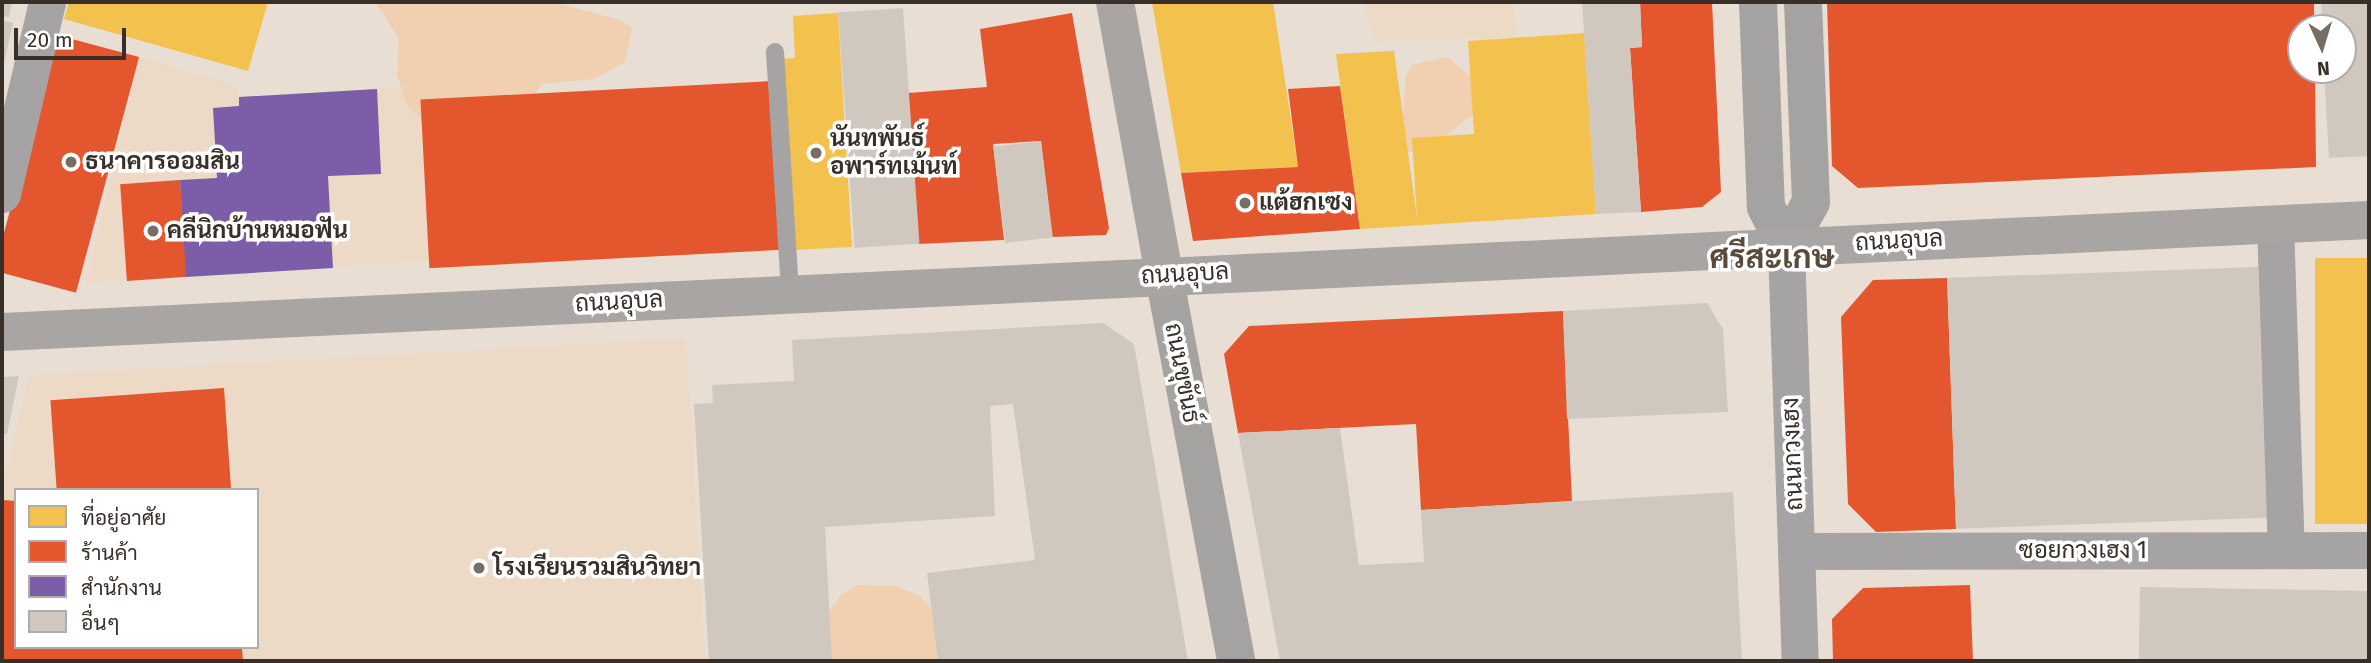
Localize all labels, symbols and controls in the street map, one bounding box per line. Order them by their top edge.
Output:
scale bar [18,14,130,58]
north arrow [2287,14,2357,84]
text: 20 m [27,27,73,53]
text: N [2316,57,2330,80]
place label: นันทพันธ์ อพาร์ทเม้นท์ [830,125,957,181]
marker: นันทพันธ์ อพาร์ทเม้นท์ [808,145,824,161]
place label: ธนาคารออมสิน [85,148,240,176]
marker: ธนาคารออมสิน [63,154,79,170]
place label: แต้ฮกเซง [1259,189,1353,217]
marker: แต้ฮกเซง [1237,195,1253,211]
place label: คลีนิกบ้านหมอฟัน [167,217,348,245]
marker: คลีนิกบ้านหมอฟัน [145,223,161,239]
street label: ถนนอุบล [1854,224,1944,258]
district label: ศรีสะเกษ [1709,238,1835,276]
street label: ถนนอุบล [1140,257,1230,291]
street label: ถนนอุบล [574,285,664,319]
street label: ถนนขุขันธ์ [1158,321,1206,425]
street label: ถนนกวงเฮง [1777,397,1809,511]
legend [14,488,259,649]
text: ที่อยู่อาศัย [81,505,166,531]
street label: ซอยกวงเฮง 1 [2019,537,2147,565]
text: ร้านค้า [81,540,138,566]
place label: โรงเรียนรวมสินวิทยา [493,554,701,582]
marker: โรงเรียนรวมสินวิทยา [471,560,487,576]
text: สำนักงาน [81,575,162,601]
text: อื่นๆ [81,610,120,636]

